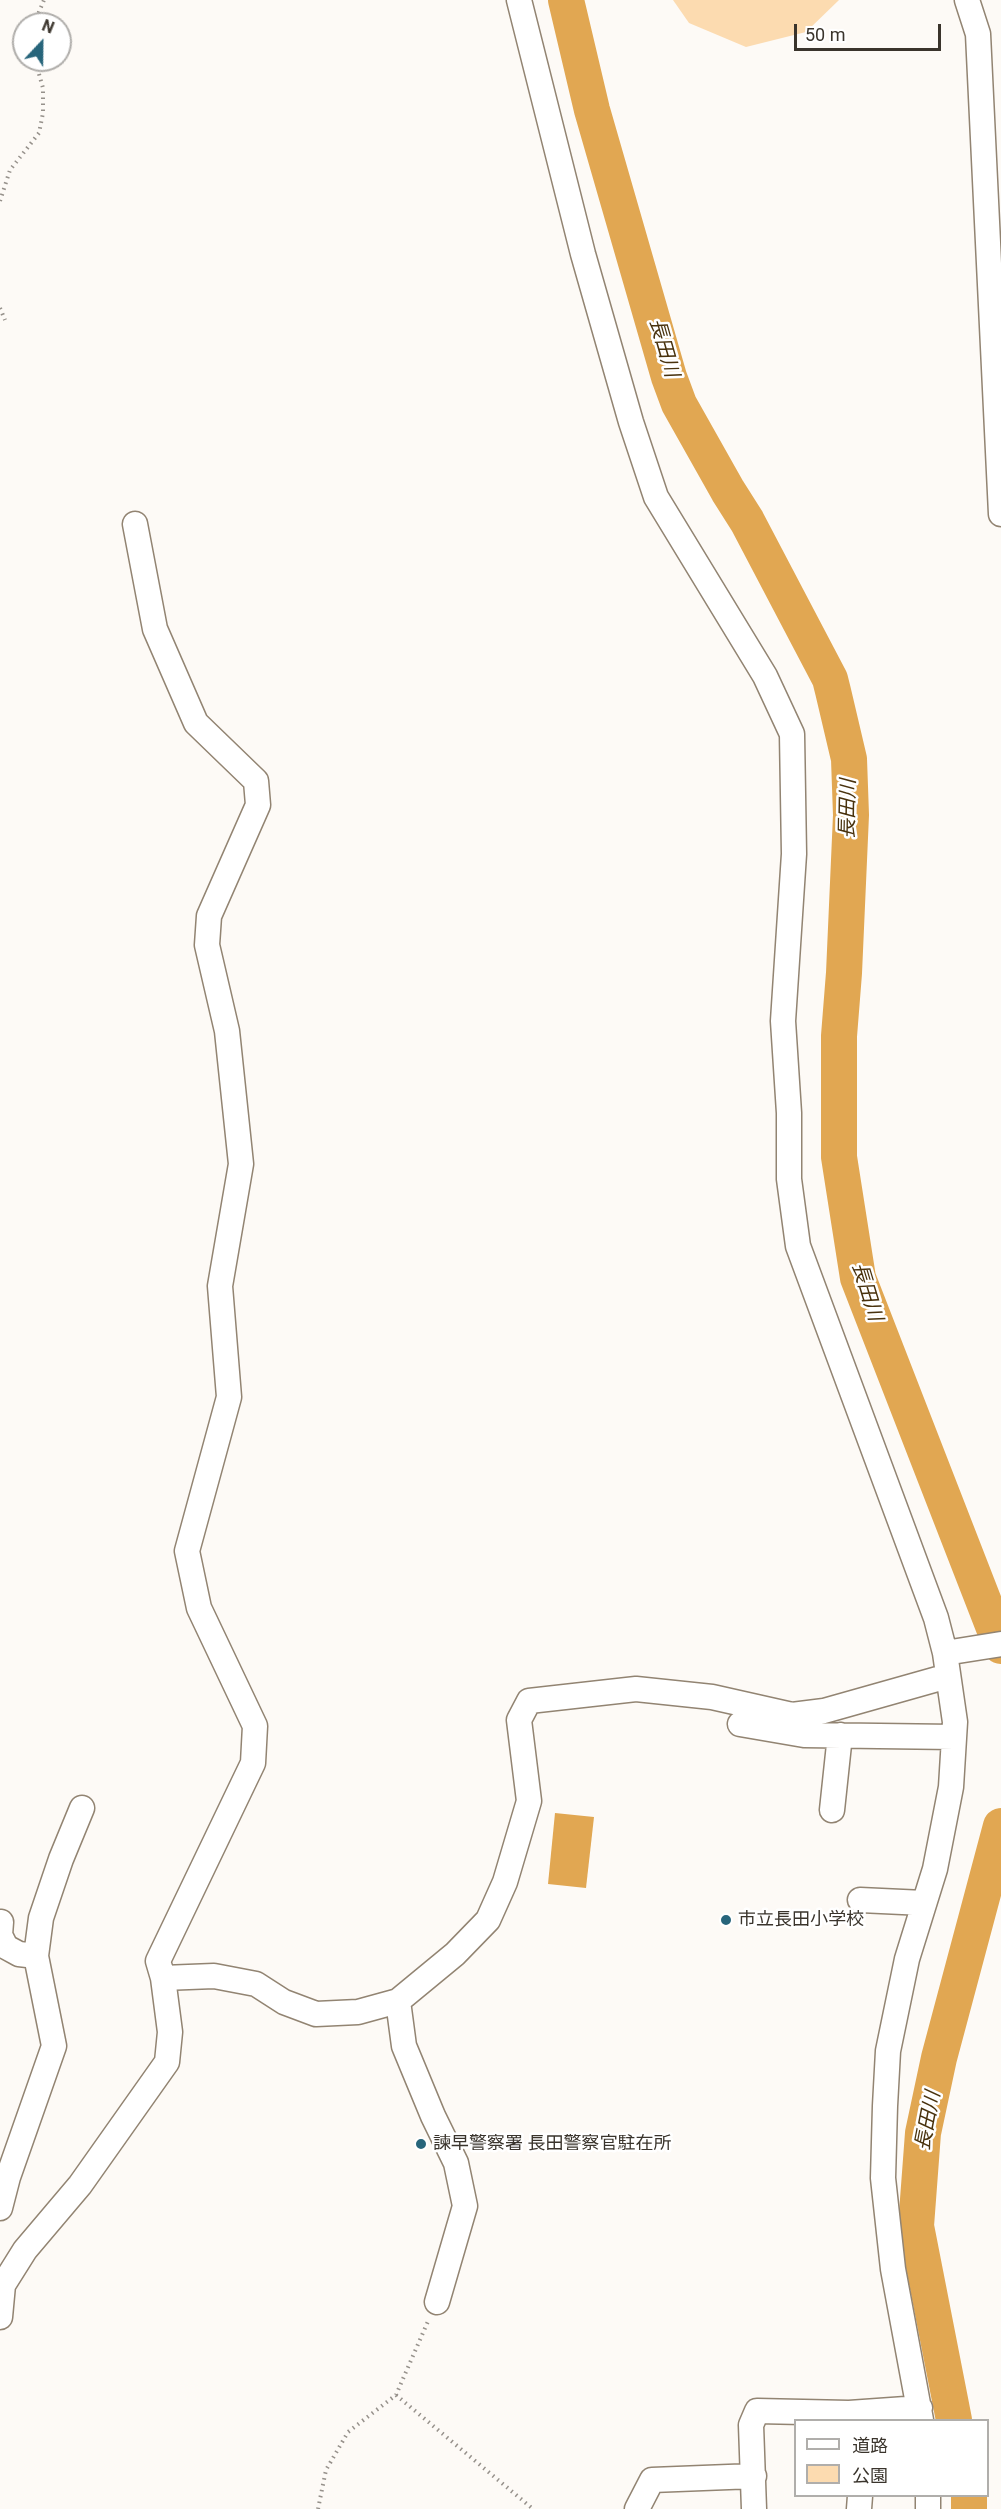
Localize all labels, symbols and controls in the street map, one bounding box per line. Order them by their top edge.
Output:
north arrow [12,12,72,72]
scale bar [797,12,944,50]
text: N [39,16,57,38]
text: 50 m [805,24,845,45]
water label: 長田川 [643,316,683,380]
water label: 長田川 [836,779,862,839]
water label: 長田川 [846,1260,886,1324]
place label: 市立長田小学校 [738,1909,864,1931]
marker: 市立長田小学校 [719,1913,733,1927]
water label: 長田川 [911,2089,947,2153]
place label: 諫早警察署 長田警察官駐在所 [433,2133,671,2155]
marker: 諫早警察署 長田警察官駐在所 [414,2137,428,2151]
legend [794,2419,989,2497]
text: 道路 [852,2435,888,2456]
text: 公園 [852,2465,888,2486]

